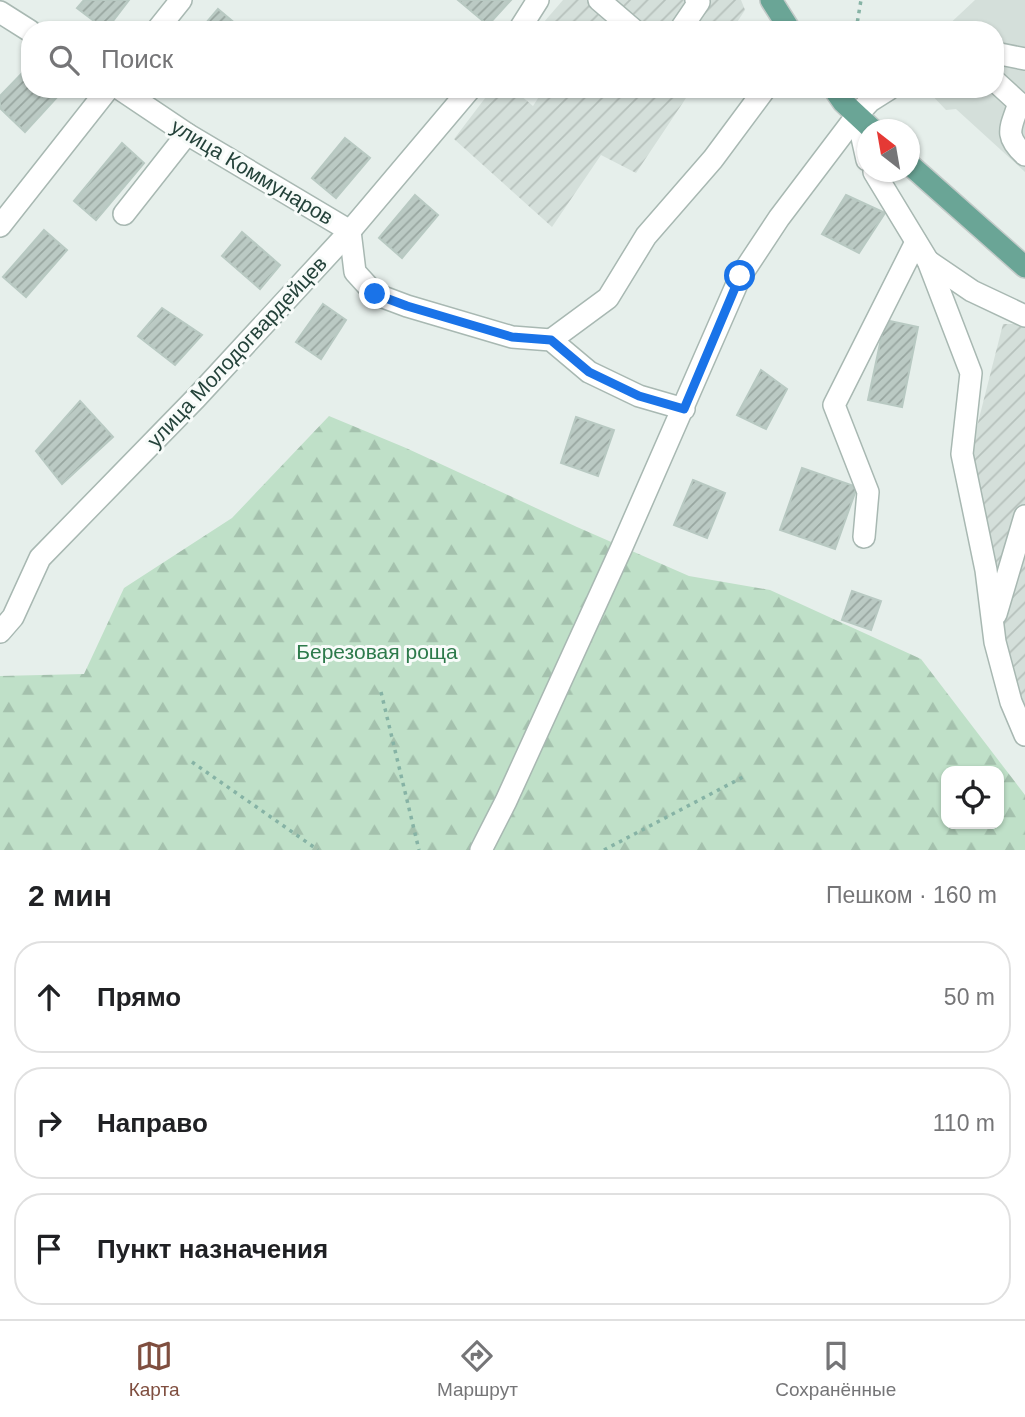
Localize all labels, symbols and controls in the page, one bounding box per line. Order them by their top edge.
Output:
search box [21,21,1004,98]
icon: search [45,41,83,79]
text: Поиск [101,44,173,74]
street label: улица Коммунаров [167,114,337,229]
north arrow [857,119,920,182]
street label: улица Молодогвардейцев [142,252,331,452]
route start [724,260,755,291]
route end [359,278,390,309]
park label: Березовая роща [296,640,458,663]
map controls [941,766,1004,829]
button: locate [941,766,1004,829]
text: 2 мин [28,879,112,912]
text: Пешком · 160 m [826,882,997,908]
icon: ahead [30,978,68,1016]
text: Прямо [97,982,181,1012]
text: 50 m [944,984,995,1010]
icon: right [30,1104,68,1142]
text: Направо [97,1108,208,1138]
text: 110 m [933,1110,995,1136]
icon: arrive [30,1230,68,1268]
text: Пункт назначения [97,1234,328,1264]
tab: Карта [129,1337,180,1401]
tab: Маршрут [437,1337,518,1401]
tab: Сохранённые [775,1337,896,1401]

